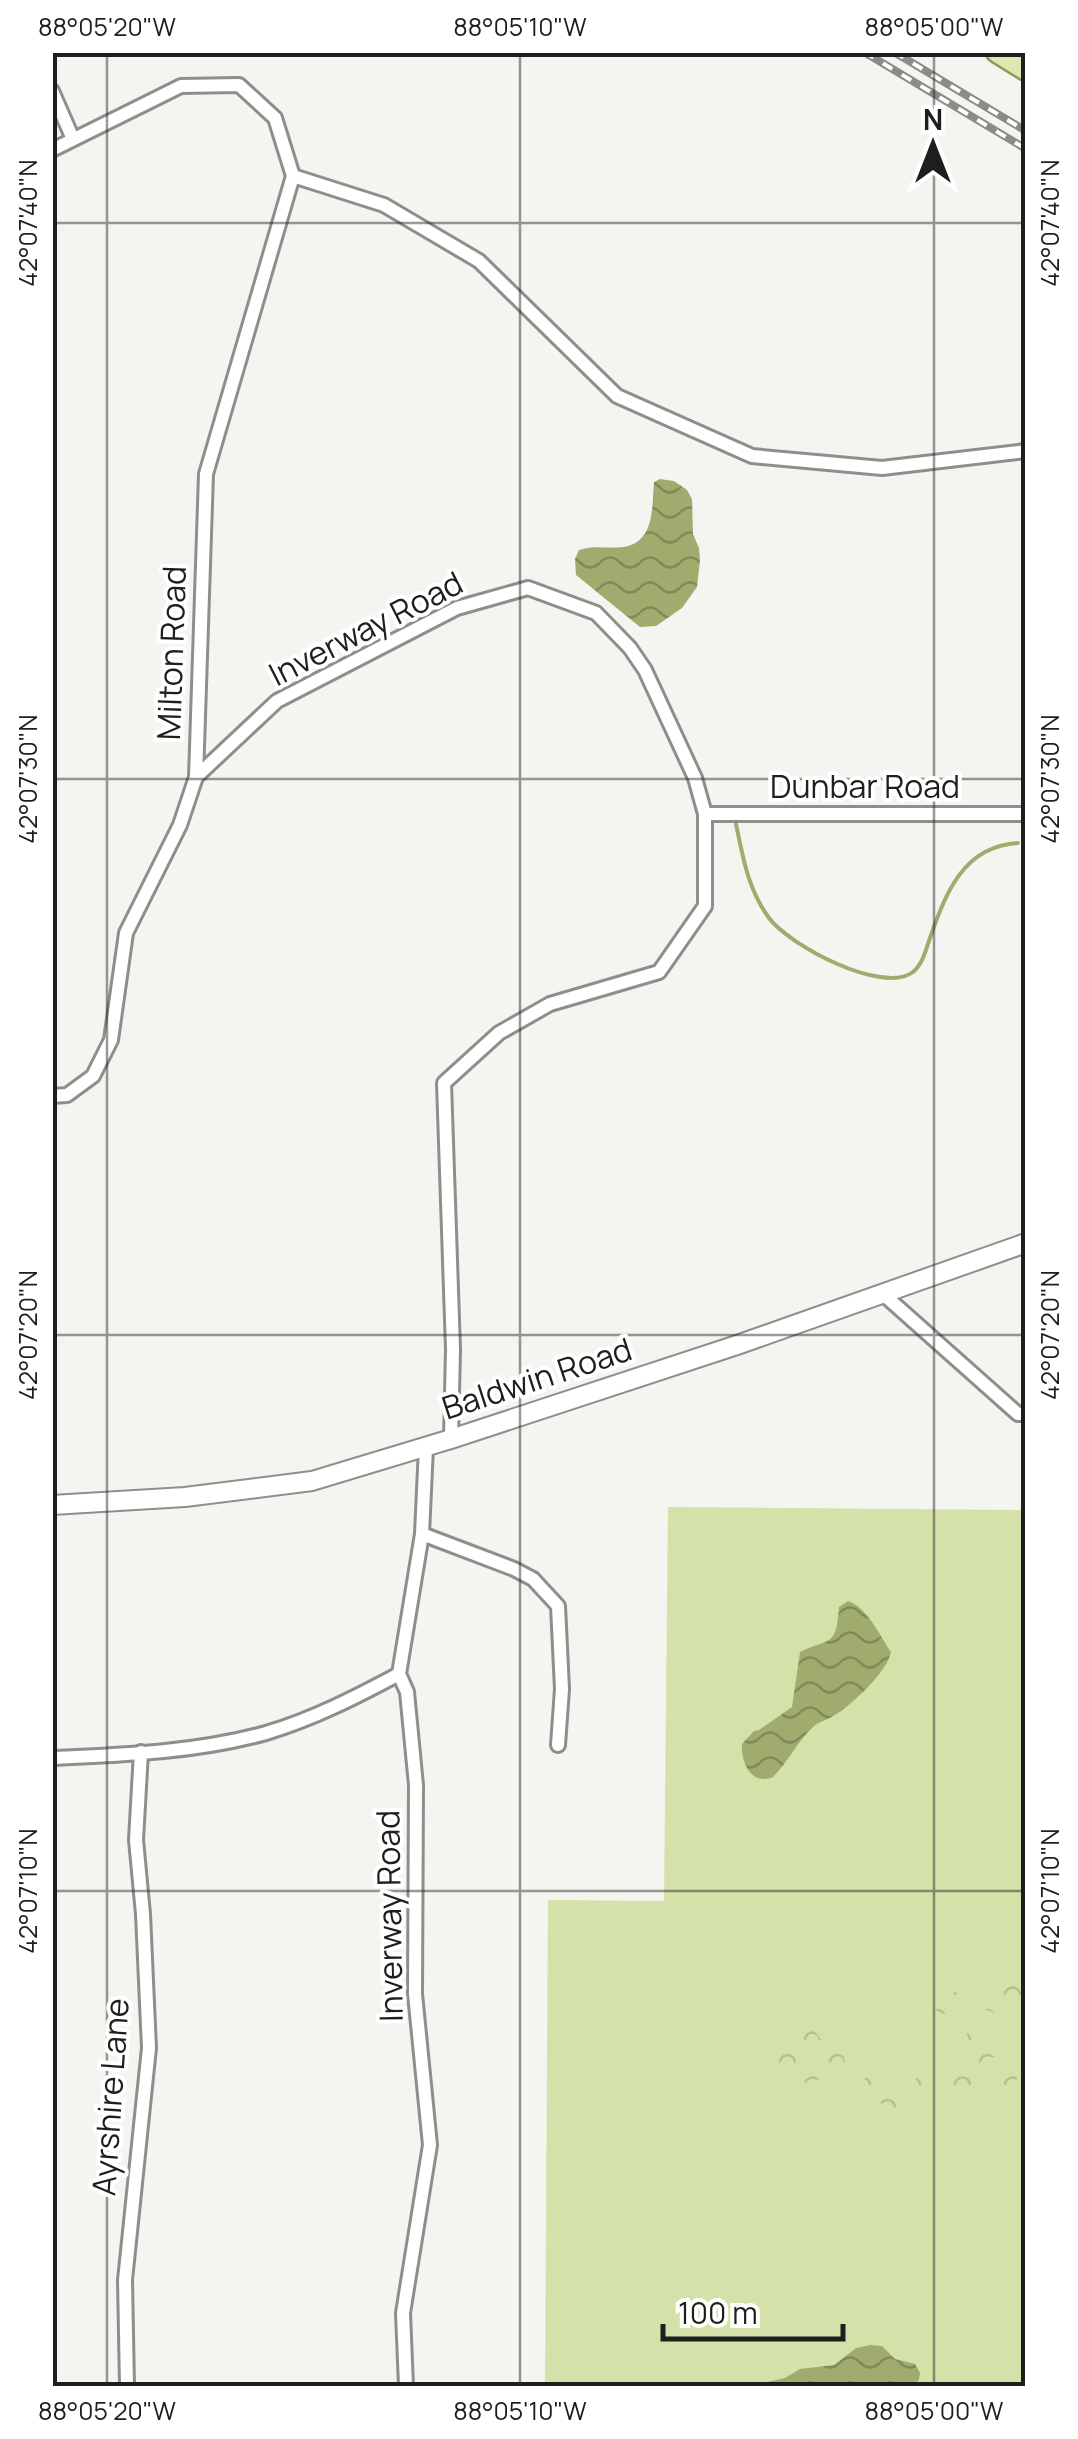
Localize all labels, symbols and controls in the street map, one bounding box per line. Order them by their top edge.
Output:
text: 88°05'20"W [38,9,176,44]
text: 88°05'10"W [453,9,587,44]
text: 88°05'00"W [865,9,1004,44]
north arrow [883,95,983,195]
text: N [923,100,943,138]
text: 42°07'40"N [10,159,45,287]
text: 42°07'40"N [1032,159,1067,287]
street label: Inverway Road [261,560,470,696]
street label: Milton Road [146,565,196,741]
text: 42°07'30"N [10,714,45,844]
text: 42°07'30"N [1032,714,1067,844]
street label: Dunbar Road [770,764,960,808]
text: 42°07'20"N [10,1270,45,1400]
text: 42°07'20"N [1032,1270,1067,1400]
street label: Baldwin Road [436,1327,637,1429]
street label: Inverway Road [365,1810,413,2022]
text: 42°07'10"N [10,1828,45,1954]
text: 42°07'10"N [1032,1828,1067,1954]
street label: Ayrshire Lane [81,1997,139,2197]
scale bar [663,2279,843,2341]
text: 100 m [678,2292,758,2333]
text: 88°05'20"W [38,2393,176,2428]
text: 88°05'10"W [453,2393,587,2428]
text: 88°05'00"W [865,2393,1004,2428]

